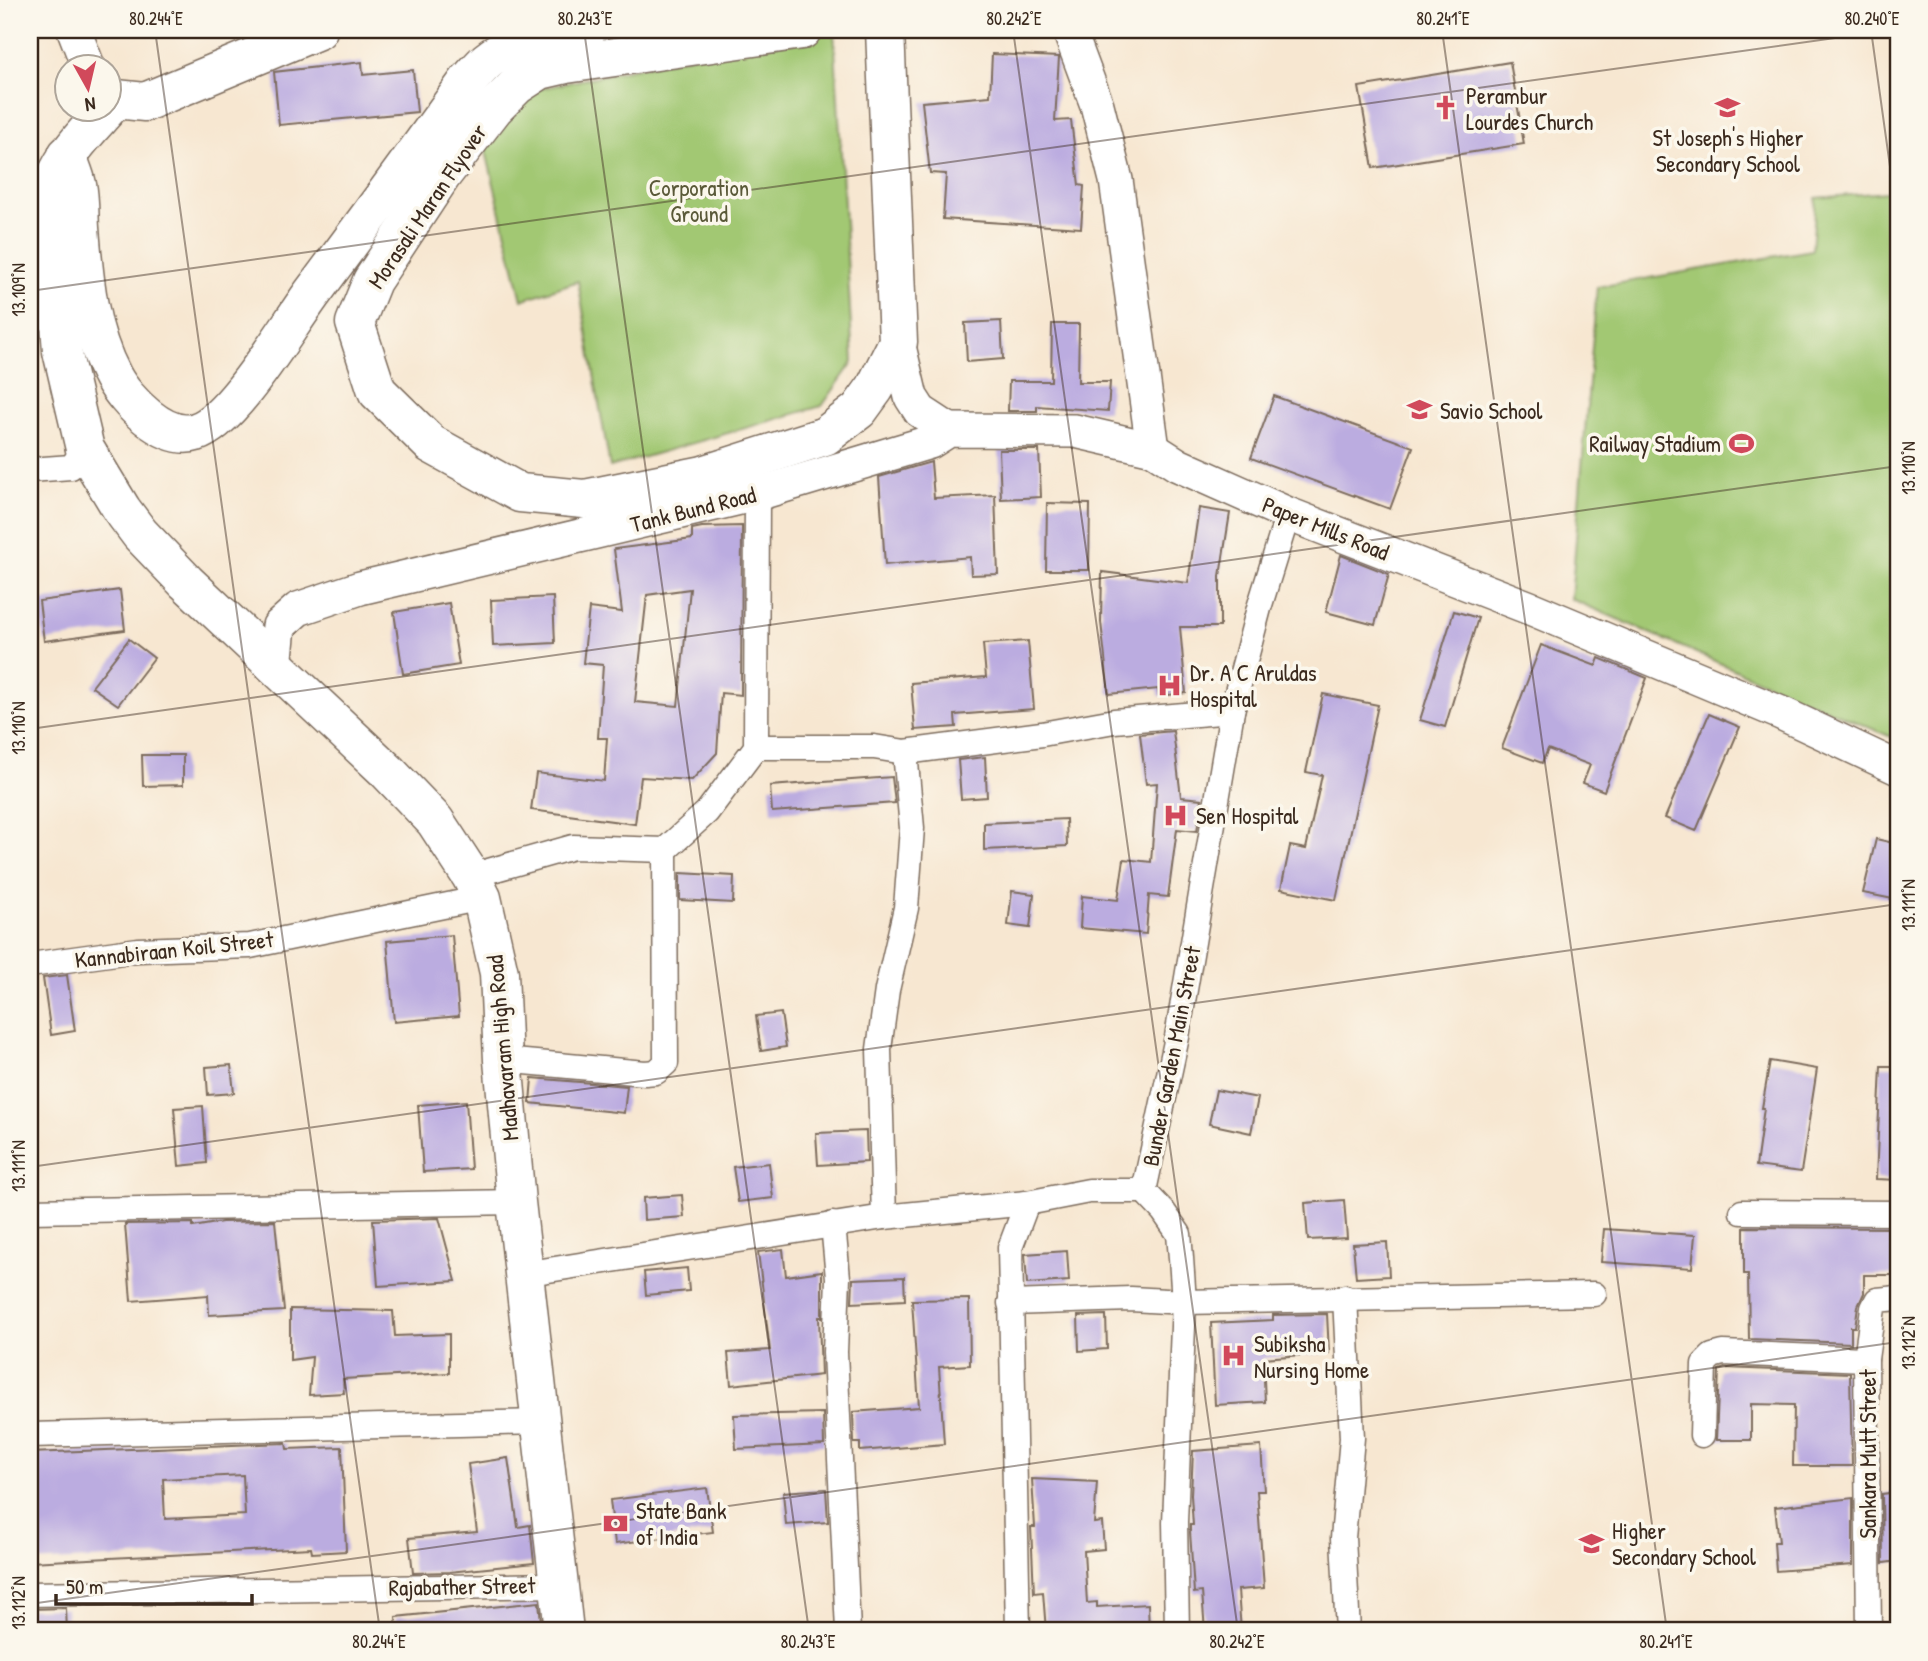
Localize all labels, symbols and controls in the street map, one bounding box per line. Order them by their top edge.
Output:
text: 80.244°E [129,6,183,31]
text: 80.243°E [557,6,613,31]
text: 80.242°E [986,6,1042,31]
text: 80.241°E [1416,6,1470,31]
text: 80.240°E [1844,6,1900,31]
north arrow [52,52,122,122]
place label: Perambur Lourdes Church [1466,80,1593,137]
text: N [84,91,97,118]
school or university icon: St Joseph's Higher Secondary School [1714,93,1742,121]
church icon: Perambur Lourdes Church [1432,94,1460,122]
street label: Morasali Maran Flyover [360,117,494,294]
place label: St Joseph's Higher Secondary School [1653,122,1804,179]
park label: Corporation Ground [649,172,749,229]
text: 13.109°N [6,263,31,317]
place label: Savio School [1440,395,1543,426]
school or university icon: Savio School [1406,396,1434,424]
place label: Railway Stadium [1589,428,1721,459]
sports icon: Railway Stadium [1727,429,1755,457]
text: 13.110°N [1896,441,1921,495]
street label: Tank Bund Road [627,478,759,540]
street label: Paper Mills Road [1258,489,1394,567]
place label: Dr. A C Aruldas Hospital [1190,657,1317,714]
hospital icon: Dr. A C Aruldas Hospital [1156,671,1184,699]
text: 13.110°N [6,701,31,755]
place label: Sen Hospital [1196,800,1299,831]
hospital icon: Sen Hospital [1162,801,1190,829]
text: 13.111°N [1896,879,1921,931]
street label: Kannabiraan Koil Street [73,923,276,975]
street label: Bunder Garden Main Street [1134,942,1208,1169]
street label: Madhavaram High Road [478,954,526,1142]
text: 13.111°N [6,1140,31,1192]
text: 13.112°N [1896,1316,1921,1370]
place label: Subiksha Nursing Home [1254,1328,1369,1385]
hospital icon: Subiksha Nursing Home [1220,1342,1248,1370]
street label: Sankara Mutt Street [1852,1368,1883,1539]
place label: State Bank of India [636,1495,727,1552]
bank icon: State Bank of India [602,1509,630,1537]
place label: Higher Secondary School [1612,1515,1757,1572]
school or university icon: Higher Secondary School [1578,1529,1606,1557]
scale bar [56,1563,252,1607]
street label: Rajabather Street [388,1569,537,1603]
text: 50 m [66,1572,103,1601]
text: 13.112°N [6,1576,31,1630]
text: 80.244°E [352,1629,406,1654]
text: 80.243°E [780,1629,836,1654]
text: 80.242°E [1209,1629,1265,1654]
text: 80.241°E [1639,1629,1693,1654]

